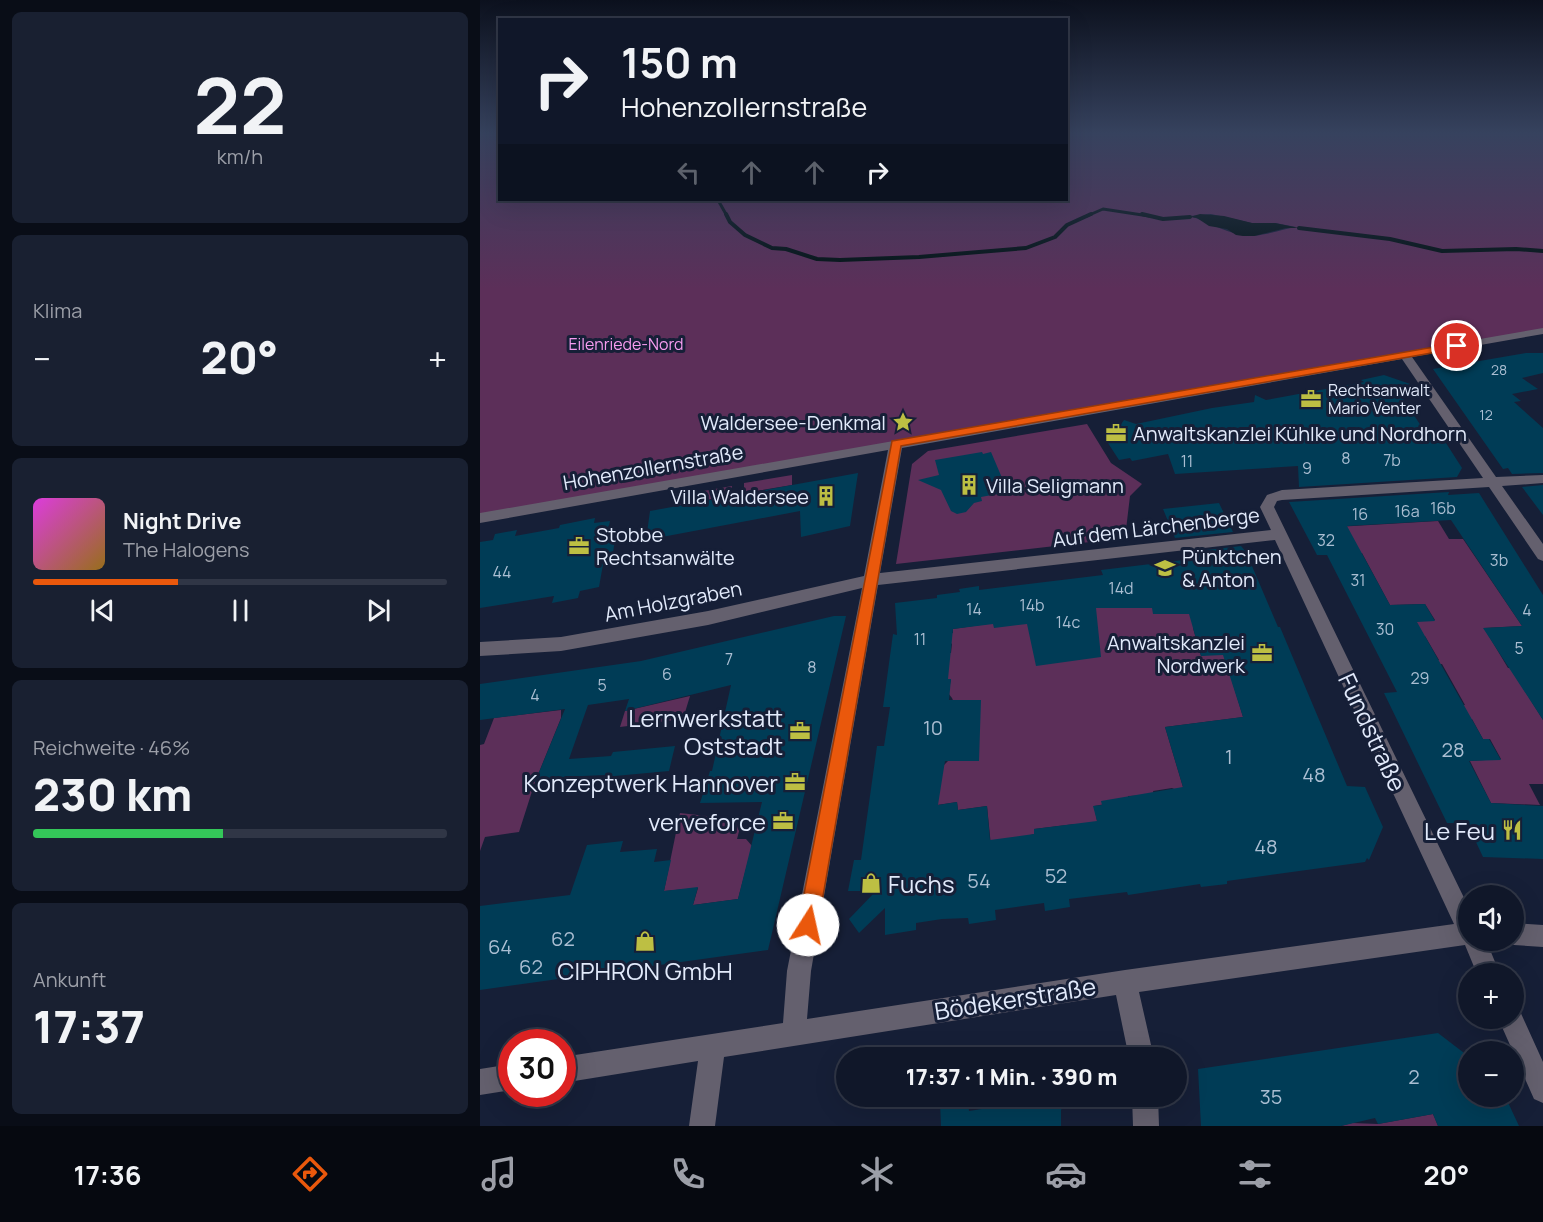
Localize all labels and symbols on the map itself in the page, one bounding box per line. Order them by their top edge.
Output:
pin [1431,320,1482,371]
park label: Eilenriede-Nord [568,333,684,355]
house number: 28 [1491,360,1507,379]
place label: Rechtsanwalt Mario Venter [1328,379,1430,419]
office icon: Rechtsanwalt Mario Venter [1299,387,1323,411]
house number: 12 [1479,405,1493,424]
place label: Waldersee-Denkmal [700,409,886,436]
place icon: Waldersee-Denkmal [891,410,915,434]
place label: Anwaltskanzlei Kühlke und Nordhorn [1133,420,1467,447]
office icon: Anwaltskanzlei Kühlke und Nordhorn [1104,421,1128,445]
street label: Hohenzollernstraße [561,438,745,496]
house number: 8 [1341,447,1351,469]
house number: 7b [1383,449,1401,471]
house number: 11 [1181,450,1193,472]
house number: 9 [1302,457,1312,479]
place label: Villa Seligmann [986,472,1124,499]
building icon: Villa Seligmann [957,473,981,497]
place label: Villa Waldersee [670,483,809,510]
building icon: Villa Waldersee [814,484,838,508]
house number: 16b [1430,497,1456,519]
house number: 16a [1394,500,1420,522]
street label: Auf dem Lärchenberge [1051,501,1261,553]
house number: 16 [1352,503,1368,525]
place label: Stobbe Rechtsanwälte [596,521,735,571]
house number: 32 [1317,529,1335,551]
office icon: Stobbe Rechtsanwälte [567,534,591,558]
place label: Pünktchen & Anton [1182,543,1282,593]
house number: 3b [1490,549,1508,571]
school or university icon: Pünktchen & Anton [1153,556,1177,580]
house number: 44 [492,561,512,583]
house number: 31 [1350,569,1366,591]
street label: Am Holzgraben [602,574,744,628]
house number: 14d [1108,577,1134,599]
house number: 14b [1019,594,1045,616]
house number: 14 [966,598,982,620]
house number: 4 [1522,599,1532,621]
house number: 14c [1056,611,1080,633]
house number: 30 [1376,618,1394,640]
house number: 11 [914,628,926,650]
place label: Anwaltskanzlei Nordwerk [1107,629,1246,679]
house number: 5 [1514,637,1524,659]
office icon: Anwaltskanzlei Nordwerk [1250,641,1274,665]
house number: 7 [725,648,733,670]
house number: 8 [807,656,817,678]
house number: 6 [662,663,672,685]
house number: 29 [1410,667,1430,689]
street label: Fundstraße [1331,668,1415,796]
house number: 5 [597,674,607,696]
house number: 4 [530,684,540,706]
place label: Lernwerkstatt Oststadt [628,701,783,762]
house number: 10 [923,714,943,741]
office icon: Lernwerkstatt Oststadt [788,719,812,743]
house number: 28 [1441,736,1465,763]
house number: 1 [1225,743,1233,770]
house number: 48 [1302,761,1326,788]
place label: Konzeptwerk Hannover [523,766,778,799]
office icon: Konzeptwerk Hannover [783,770,807,794]
place label: verveforce [648,805,766,838]
office icon: verveforce [771,809,795,833]
place label: Le Feu [1424,814,1495,847]
restaurant icon: Le Feu [1500,818,1524,842]
house number: 48 [1254,833,1278,860]
house number: 52 [1045,862,1067,889]
place label: Fuchs [888,867,954,900]
house number: 54 [967,867,991,894]
shop icon: Fuchs [859,871,883,895]
position arrow [776,893,840,957]
house number: 62 [551,925,575,952]
shop icon: CIPHRON GmbH [633,929,657,953]
house number: 64 [488,933,512,960]
house number: 62 [519,953,543,980]
place label: CIPHRON GmbH [557,954,733,987]
street label: Bödekerstraße [932,969,1098,1027]
speed limit sign: 30 [498,1029,576,1107]
house number: 2 [1408,1063,1420,1090]
house number: 35 [1260,1083,1282,1110]

